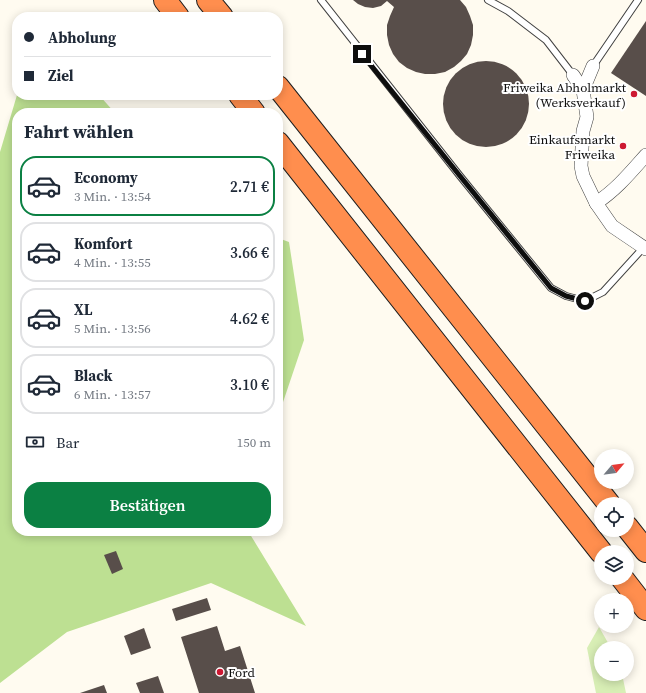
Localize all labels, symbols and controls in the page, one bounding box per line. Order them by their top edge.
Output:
text: Abholung [48,27,116,48]
route end [353,45,371,63]
text: Ziel [48,65,74,86]
place label: Friweika Abholmarkt (Werksverkauf) [503,79,627,111]
marker: Friweika Abholmarkt (Werksverkauf) [629,89,639,99]
text: Fahrt wählen [24,119,134,144]
place label: Einkaufsmarkt Friweika [529,131,616,163]
marker: Einkaufsmarkt Friweika [618,141,628,151]
text: Economy [74,167,138,188]
icon: car [26,168,62,204]
text: 2.71 € [230,176,269,197]
text: 3 Min. · 13:54 [74,188,151,205]
text: Komfort [74,233,132,254]
icon: car [26,234,62,270]
text: 3.66 € [230,242,269,263]
text: 4 Min. · 13:55 [74,254,151,271]
route start [576,292,594,310]
text: XL [74,299,93,320]
icon: car [26,300,62,336]
text: 4.62 € [230,308,269,329]
text: 5 Min. · 13:56 [74,320,151,337]
text: Black [74,365,113,386]
icon: car [26,366,62,402]
text: 3.10 € [230,374,269,395]
text: 6 Min. · 13:57 [74,386,151,403]
icon: cash [24,431,46,453]
text: Bar [56,432,79,453]
text: 150 m [237,434,271,451]
north arrow [594,449,634,489]
map controls [594,449,634,681]
button: Bestätigen [24,482,271,528]
button: locate [594,497,634,537]
button: layers [594,545,634,585]
button: + [594,593,634,633]
button: − [594,641,634,681]
place label: Ford [228,664,256,681]
marker: Ford [215,667,225,677]

